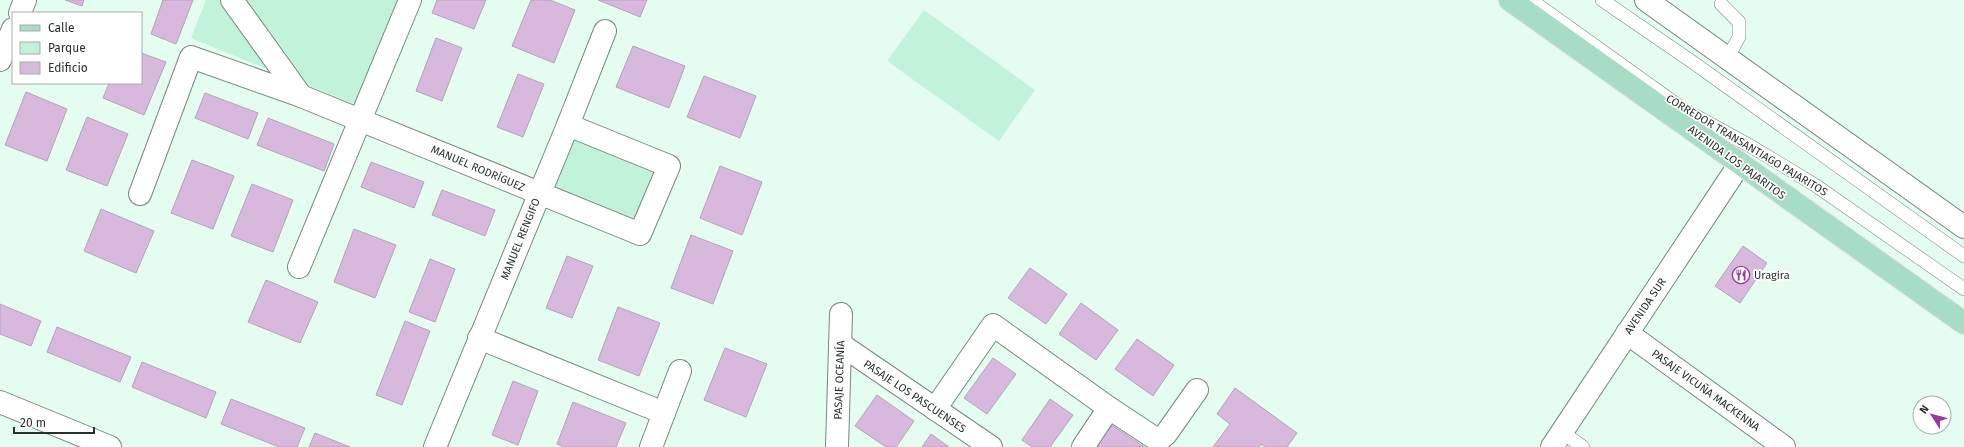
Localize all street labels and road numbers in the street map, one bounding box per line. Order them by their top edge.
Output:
street label: CORREDOR TRANSANTIAGO PAJARITOS [1664,92,1830,199]
street label: AVENIDA LOS PAJARITOS [1686,123,1788,202]
street label: MANUEL RODRÍGUEZ [429,142,527,194]
street label: MANUEL RENGIFO [498,196,543,282]
street label: AVENIDA SUR [1622,275,1669,337]
street label: PASAJE OCEANÍA [831,339,847,420]
street label: PASAJE VICUÑA MACKENNA [1649,347,1763,434]
street label: PASAJE LOS PASCUENSES [861,357,968,435]

